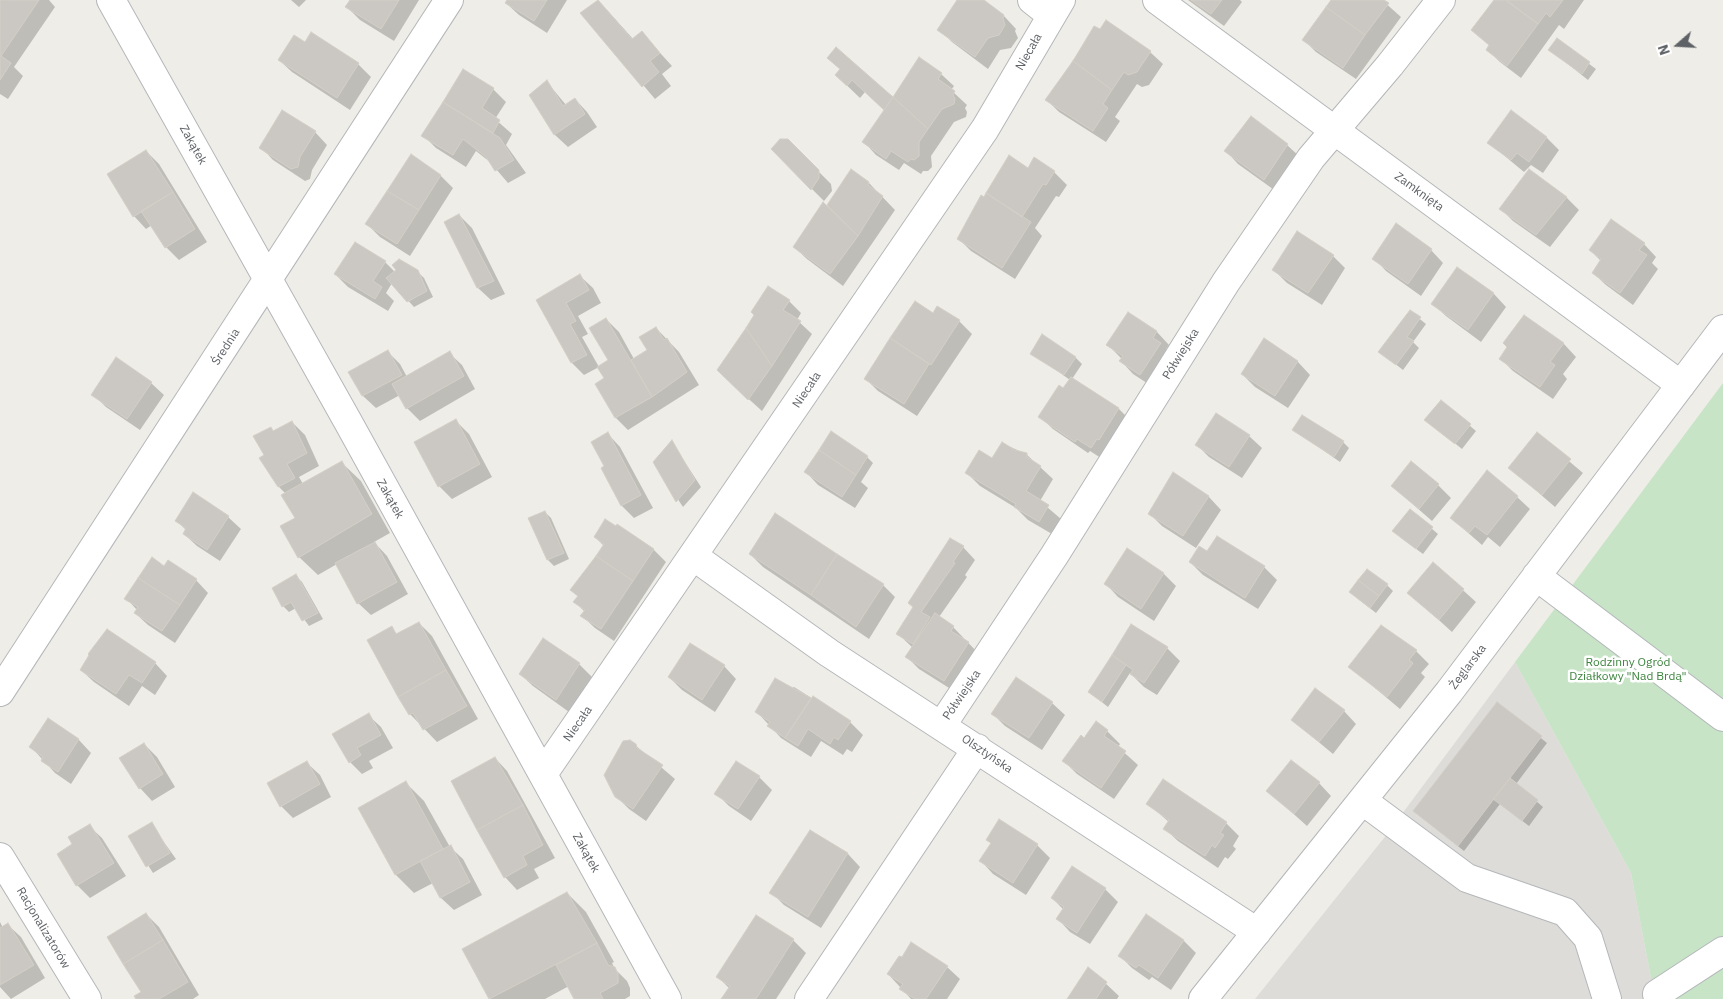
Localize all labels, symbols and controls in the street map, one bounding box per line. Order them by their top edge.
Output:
north arrow [1653,20,1703,70]
street label: Niecała [1013,31,1045,73]
text: N [1654,42,1674,58]
street label: Zakątek [176,123,210,167]
street label: Zamknięta [1392,169,1446,215]
street label: Średnia [209,326,243,368]
street label: Półwiejska [1160,326,1202,382]
street label: Niecała [790,369,824,411]
street label: Zakątek [373,477,407,521]
street label: Żeglarska [1446,642,1490,692]
park label: Rodzinny Ogród Działkowy "Nad Brdą" [1569,656,1687,684]
street label: Półwiejska [940,667,984,723]
street label: Niecała [561,703,595,745]
street label: Olsztyńska [959,732,1015,776]
street label: Zakątek [569,831,603,875]
street label: Racjonalizatorów [13,885,73,971]

